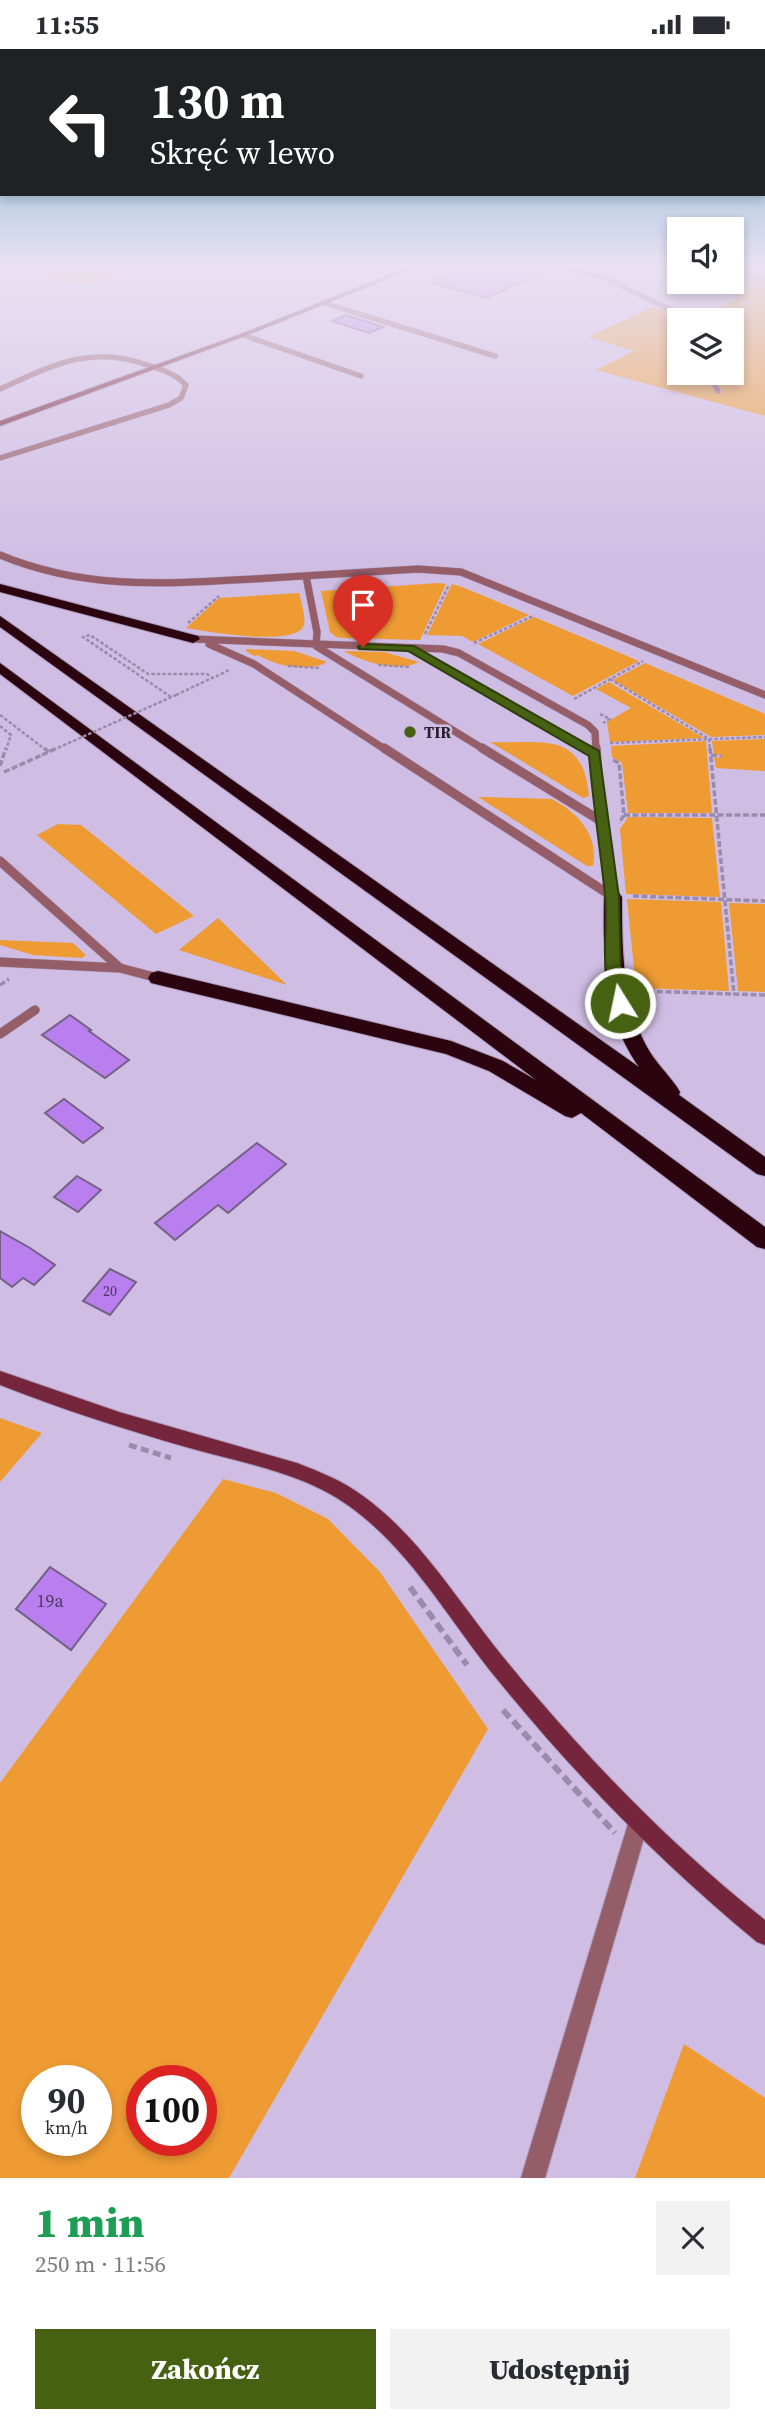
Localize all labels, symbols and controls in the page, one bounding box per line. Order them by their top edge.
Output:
text: 11:55 [35,7,99,43]
text: 130 m [150,67,285,134]
icon: left [35,77,126,168]
text: Skręć w lewo [150,131,335,175]
map controls [667,217,744,385]
button: sound [667,217,744,294]
button: layers [667,308,744,385]
pin [333,575,393,647]
icon: arrive [344,586,382,624]
place label: TIR [424,721,451,743]
marker: TIR [402,724,418,740]
position arrow [583,966,657,1040]
house number: 20 [103,1281,117,1301]
house number: 19a [36,1588,64,1613]
speed limit sign: 100 [126,2065,217,2156]
text: 90 [48,2077,85,2125]
text: km/h [45,2115,88,2140]
text: 1 min [35,2193,145,2251]
button: close [656,2201,730,2275]
text: 250 m · 11:56 [35,2248,166,2280]
button: Zakończ [35,2329,376,2409]
button: Udostępnij [390,2329,730,2409]

